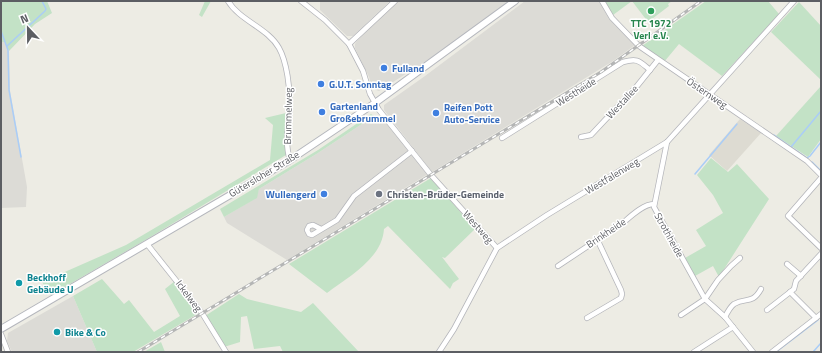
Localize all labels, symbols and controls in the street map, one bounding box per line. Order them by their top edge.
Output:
marker: TTC 1972 Verl e.V. [646,6,656,16]
north arrow [8,8,48,48]
text: N [18,10,31,28]
place label: TTC 1972 Verl e.V. [631,16,671,43]
place label: Fulland [392,61,424,76]
marker: Fulland [379,63,389,73]
street label: Westheide [553,74,599,110]
street label: Östernweg [684,74,730,112]
place label: G.U.T. Sonntag [329,77,392,92]
marker: G.U.T. Sonntag [316,79,326,89]
street label: Westallee [602,82,642,122]
street label: Brummelweg [280,87,296,145]
place label: Gartenland Großebrummel [330,99,396,126]
place label: Reifen Pott Auto-Service [444,100,500,127]
marker: Gartenland Großebrummel [317,107,327,117]
marker: Reifen Pott Auto-Service [431,108,441,118]
street label: Gütersloher Straße [226,147,302,201]
street label: Westfalenweg [582,154,642,198]
place label: Wullengerd [266,187,316,202]
place label: Christen-Brüder-Gemeinde [387,187,504,202]
marker: Wullengerd [319,189,329,199]
marker: Christen-Brüder-Gemeinde [374,189,384,199]
street label: Westweg [459,207,497,247]
street label: Strothheide [650,210,688,260]
street label: Brinkheide [583,214,629,252]
place label: Beckhoff Gebäude U [27,270,74,297]
street label: Ickelweg [172,277,206,315]
marker: Beckhoff Gebäude U [14,278,24,288]
place label: Bike & Co [65,325,106,340]
marker: Bike & Co [52,327,62,337]

